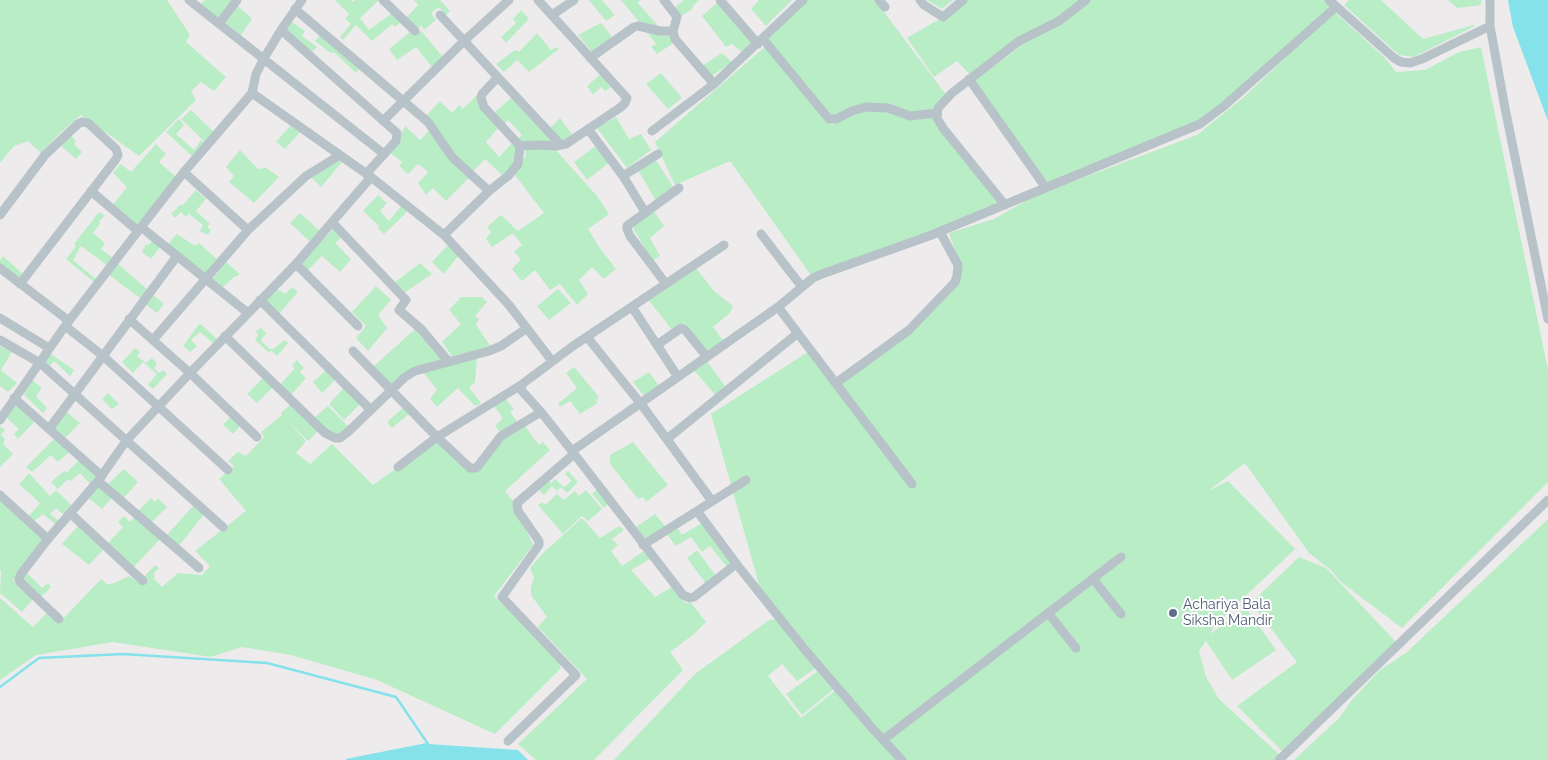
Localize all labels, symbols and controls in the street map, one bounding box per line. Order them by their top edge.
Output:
place label: Achariya Bala Siksha Mandir [1183,597,1273,630]
marker: Achariya Bala Siksha Mandir [1167,607,1179,619]

